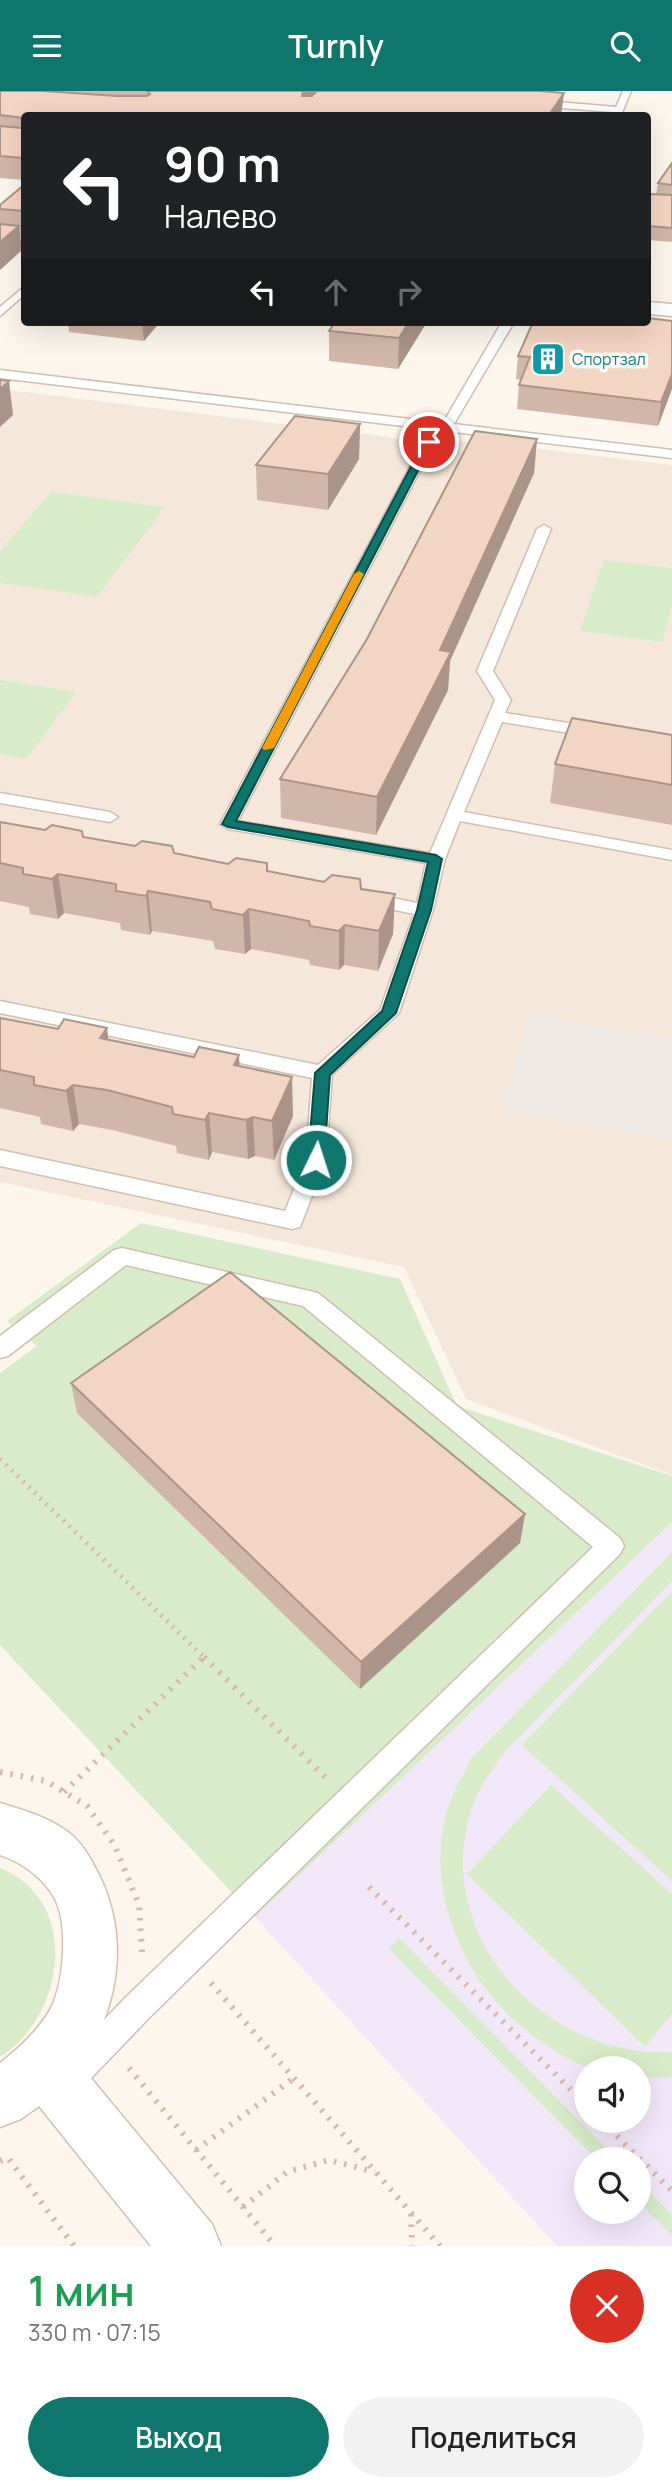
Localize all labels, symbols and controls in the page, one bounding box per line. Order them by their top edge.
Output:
text: Turnly [288,24,384,68]
icon: menu [28,27,66,65]
icon: search [606,27,644,65]
text: 90 m [164,130,281,197]
icon: left [49,140,140,231]
text: Налево [164,194,277,238]
icon: left [244,273,282,311]
icon: ahead [317,273,355,311]
icon: right [390,273,428,311]
building icon: Спортзал [529,340,567,378]
place label: Спортзал [572,348,646,370]
pin [399,412,459,472]
icon: arrive [410,423,448,461]
position arrow [279,1123,353,1197]
map controls [574,2056,651,2224]
button: sound [574,2056,651,2133]
button: search [574,2147,651,2224]
text: 1 мин [28,2261,135,2319]
button: close [570,2269,644,2343]
text: 330 m · 07:15 [28,2316,161,2348]
button: Выход [28,2397,329,2477]
button: Поделиться [343,2397,644,2477]

